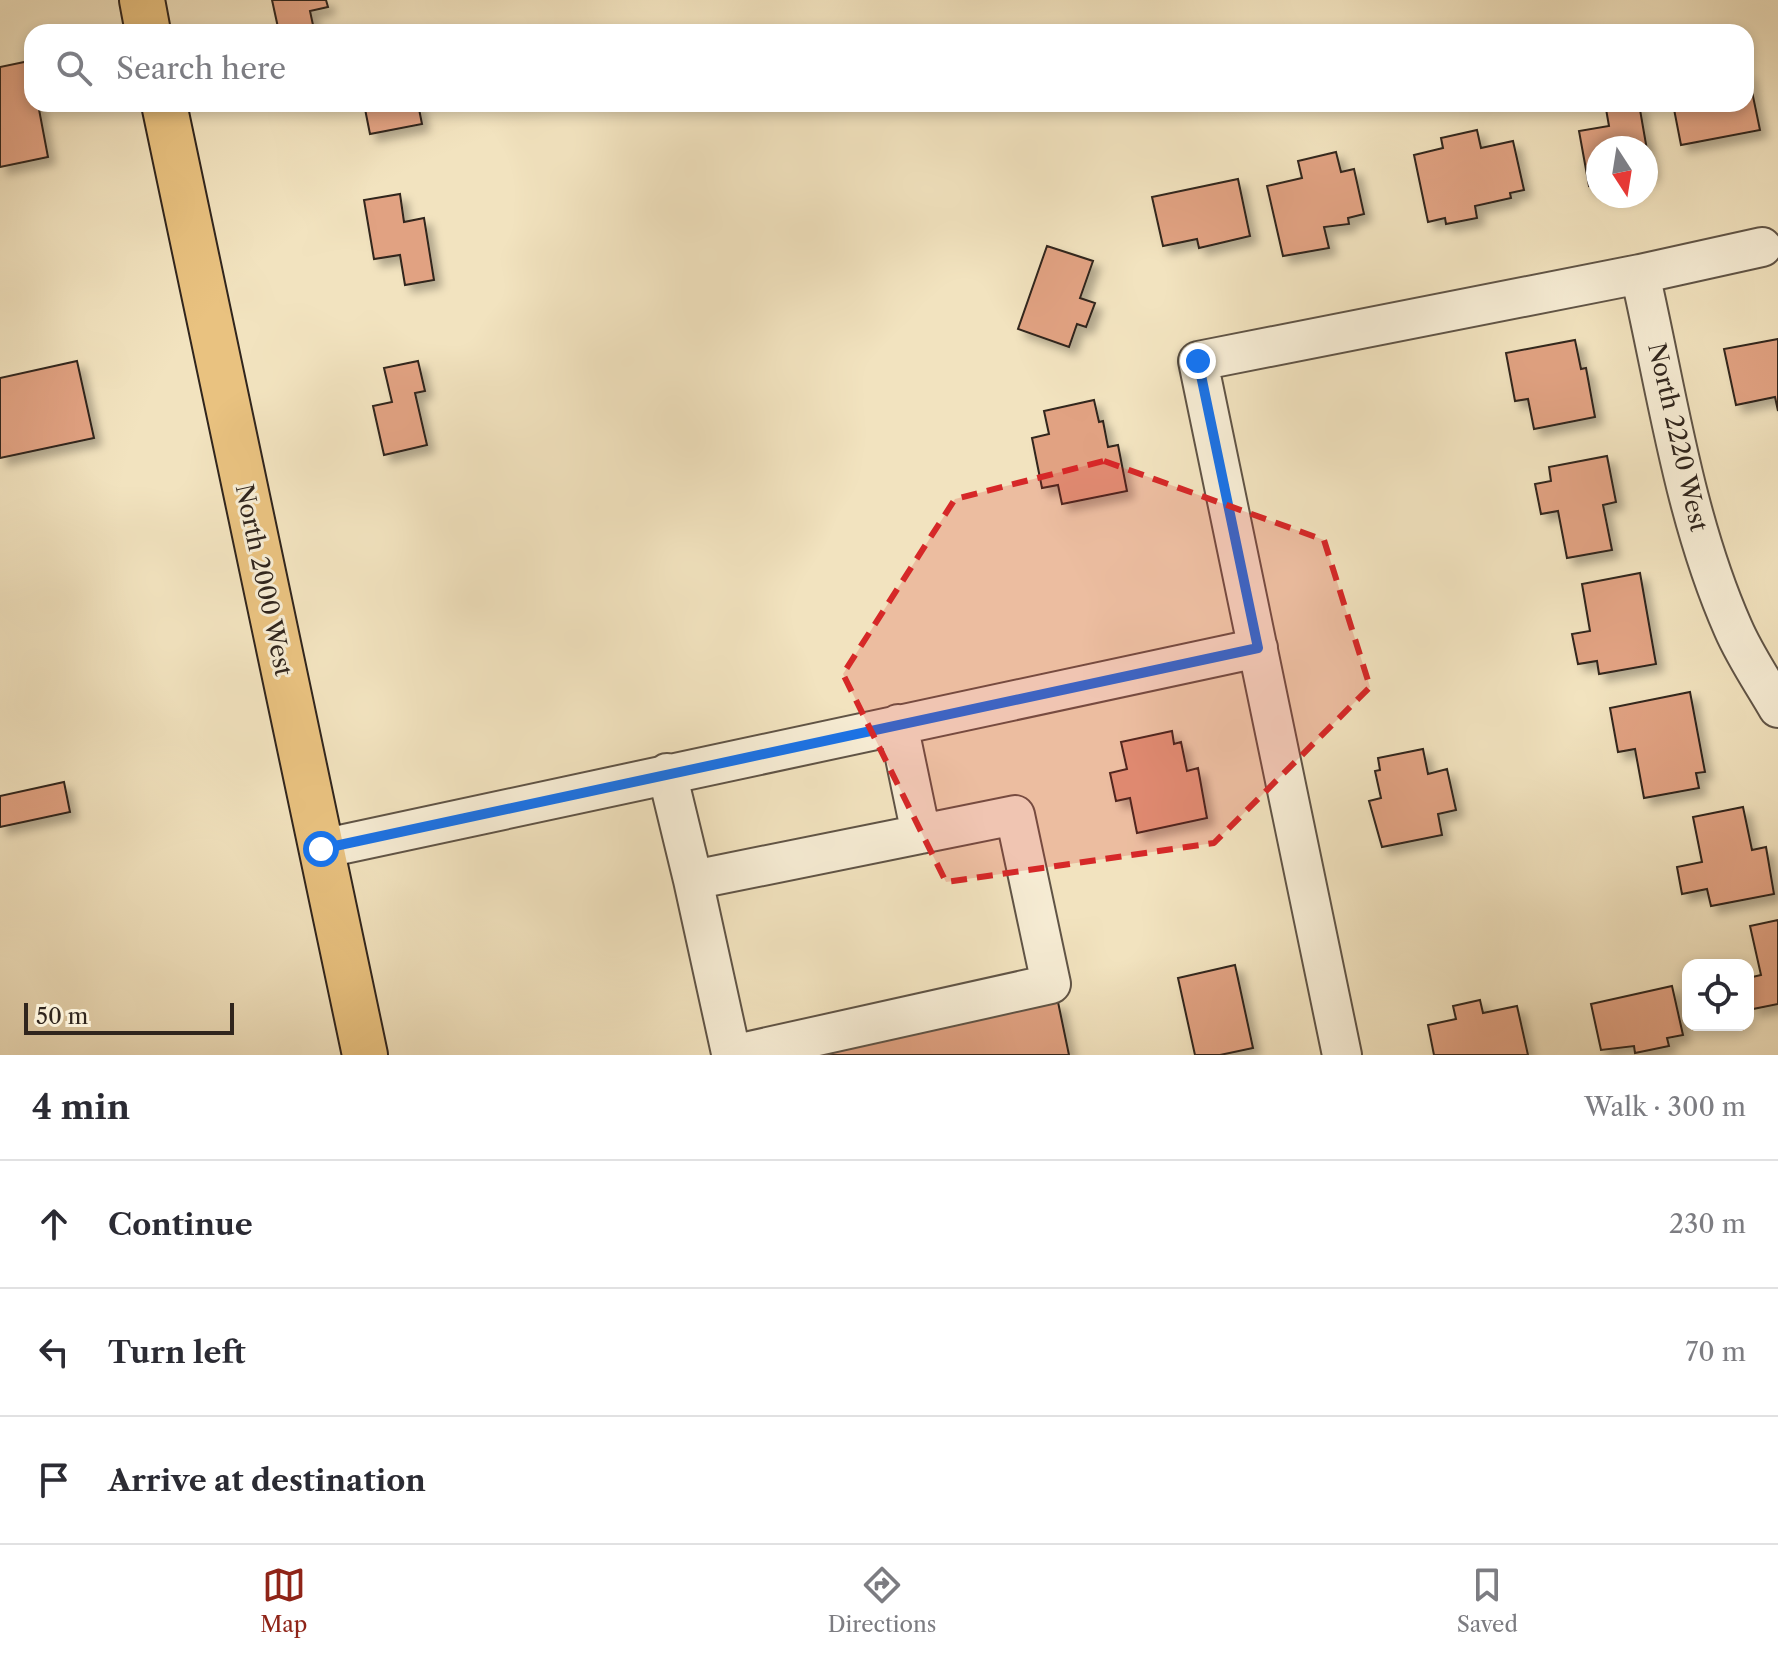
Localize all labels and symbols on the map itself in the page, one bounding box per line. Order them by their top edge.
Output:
north arrow [1586,136,1658,208]
street label: North 2220 West [1642,340,1714,535]
route end [1180,343,1216,379]
street label: North 2000 West [230,481,299,679]
route start [303,831,339,867]
scale bar [24,999,234,1035]

